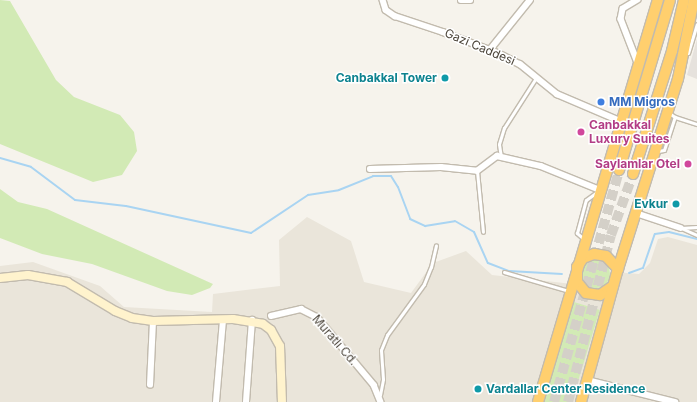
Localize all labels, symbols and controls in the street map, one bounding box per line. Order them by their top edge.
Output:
street label: Gazi Caddesi [443,26,517,68]
place label: Canbakkal Tower [336,71,437,85]
marker: Canbakkal Tower [440,73,450,83]
place label: MM Migros [609,95,675,109]
marker: MM Migros [596,97,606,107]
place label: Canbakkal Luxury Suites [589,118,670,146]
marker: Canbakkal Luxury Suites [576,127,586,137]
place label: Saylamlar Otel [595,157,680,171]
marker: Saylamlar Otel [683,159,693,169]
place label: Evkur [634,197,668,211]
marker: Evkur [671,199,681,209]
street label: Muratlı Cd. [309,312,361,368]
place label: Vardallar Center Residence [486,382,645,396]
marker: Vardallar Center Residence [473,384,483,394]

